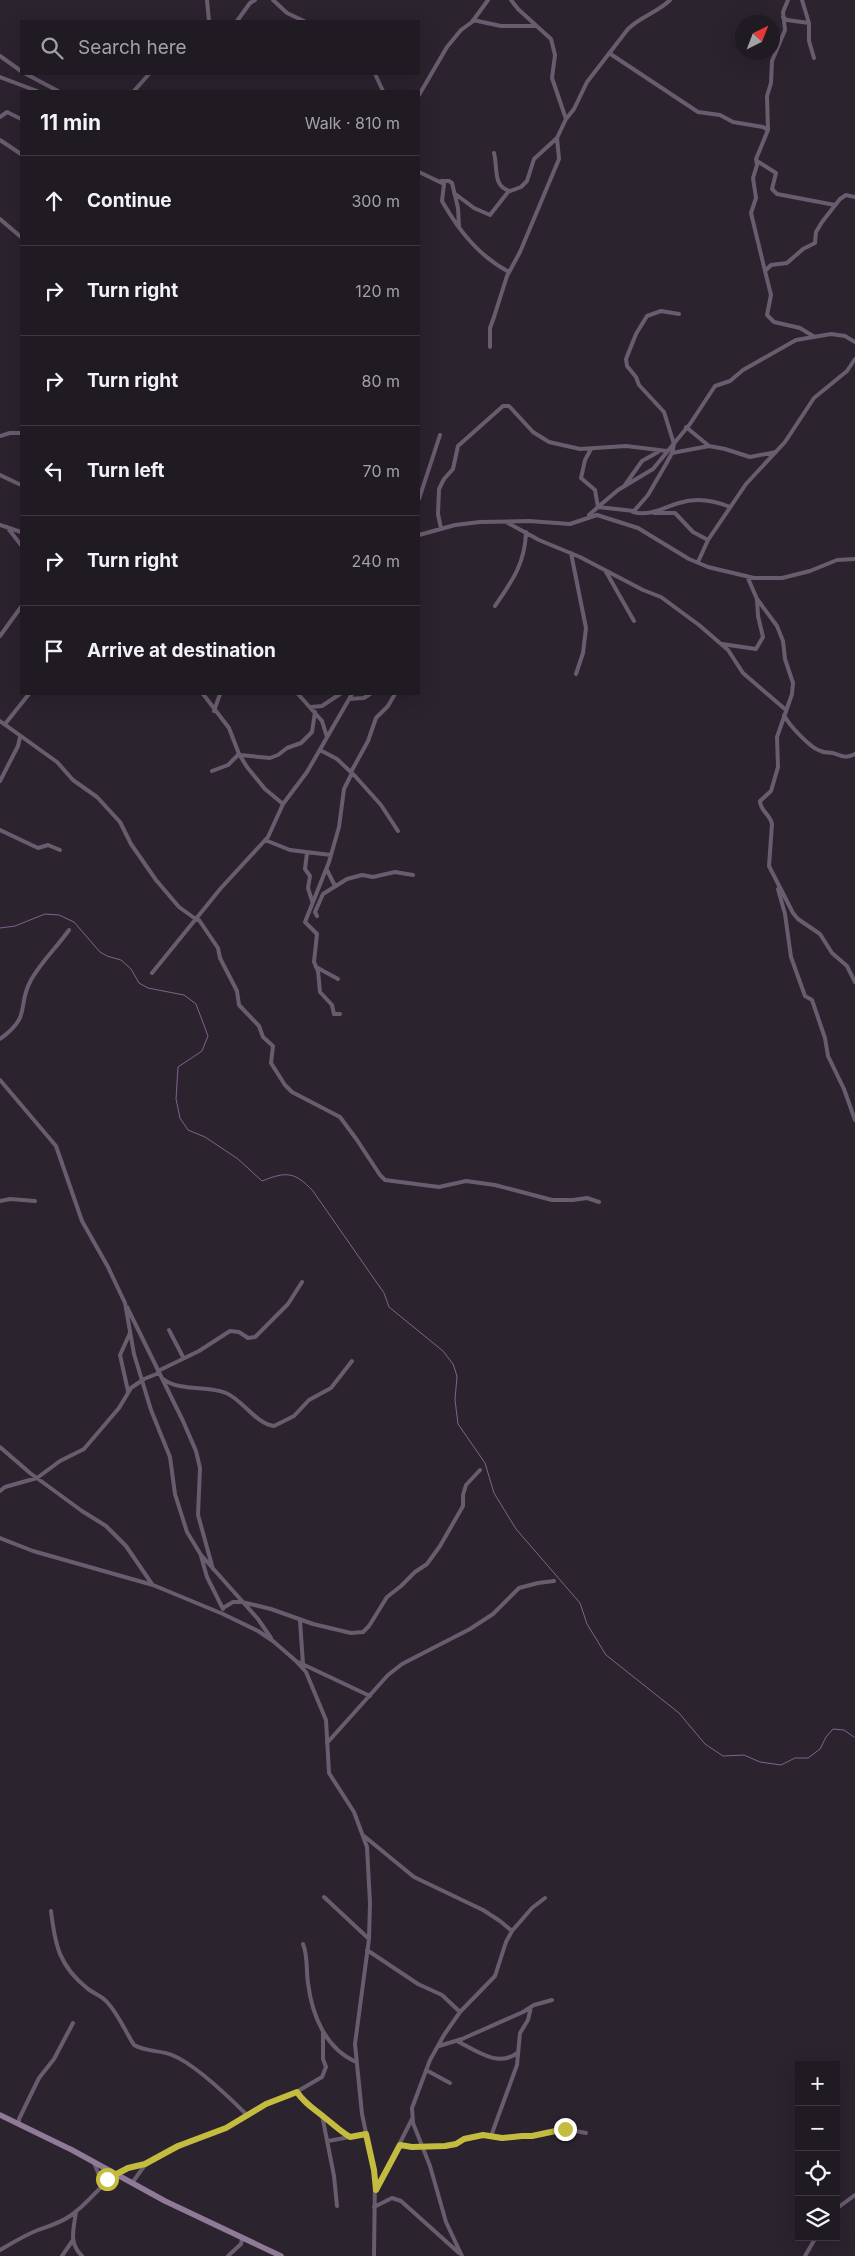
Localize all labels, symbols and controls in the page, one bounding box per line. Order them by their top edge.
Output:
north arrow [735,15,780,60]
search box [20,20,420,75]
icon: search [38,34,66,62]
text: Search here [78,36,187,59]
text: 11 min [40,110,101,135]
text: Walk · 810 m [305,113,400,133]
icon: ahead [40,187,68,215]
text: Continue [87,189,172,212]
text: 300 m [351,191,400,211]
icon: right [40,277,68,305]
text: Turn right [87,279,178,302]
text: 120 m [355,281,400,301]
icon: right [40,367,68,395]
text: Turn right [87,369,178,392]
text: 80 m [361,371,400,391]
icon: left [40,457,68,485]
text: Turn left [87,459,165,482]
text: 70 m [363,461,400,481]
icon: right [40,547,68,575]
text: Turn right [87,549,178,572]
text: 240 m [352,551,400,571]
icon: arrive [40,637,68,665]
text: Arrive at destination [87,639,276,662]
map controls [795,2061,840,2241]
button: + [795,2061,840,2106]
button: − [795,2106,840,2151]
route end [554,2118,577,2141]
button: locate [795,2151,840,2196]
route start [96,2168,119,2191]
button: layers [795,2196,840,2241]

